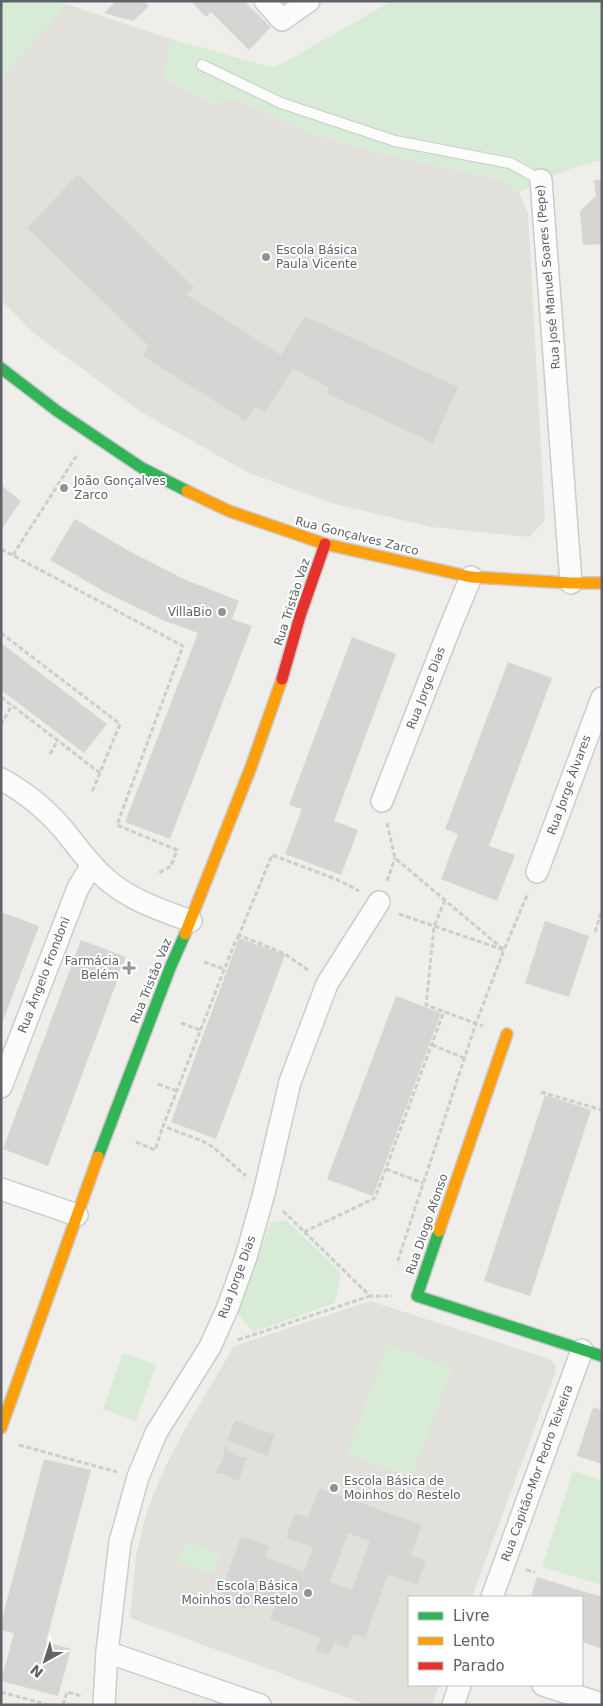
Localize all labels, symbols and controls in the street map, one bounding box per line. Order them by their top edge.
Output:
street label: Rua José Manuel Soares (Pepe) [533,184,563,370]
place label: Escola Básica Paula Vicente [276,243,357,271]
marker: Escola Básica Paula Vicente [260,251,272,263]
place label: João Gonçalves Zarco [73,474,166,502]
marker: João Gonçalves Zarco [58,482,70,494]
street label: Rua Gonçalves Zarco [294,514,420,558]
street label: Rua Tristão Vaz [271,557,313,647]
place label: VillaBio [168,605,212,619]
marker: VillaBio [216,606,228,618]
street label: Rua Jorge Dias [404,645,448,731]
street label: Rua Jorge Álvares [543,733,594,837]
street label: Rua Ângelo Frondoni [14,915,73,1035]
street label: Rua Tristão Vaz [128,936,174,1026]
place label: Farmácia Belém [65,954,119,982]
marker: Farmácia Belém [123,962,135,974]
street label: Rua Diogo Afonso [403,1172,451,1276]
street label: Rua Jorge Dias [216,1234,258,1320]
street label: Rua Capitão-Mor Pedro Teixeira [498,1383,576,1563]
place label: Escola Básica de Moinhos do Restelo [344,1474,461,1502]
marker: Escola Básica de Moinhos do Restelo [328,1482,340,1494]
place label: Escola Básica Moinhos do Restelo [181,1579,298,1607]
marker: Escola Básica Moinhos do Restelo [302,1587,314,1599]
legend [408,1596,583,1686]
text: Livre [453,1607,489,1625]
text: Lento [453,1632,495,1650]
north arrow [20,1636,70,1686]
text: Parado [453,1657,505,1675]
text: N [27,1661,46,1681]

